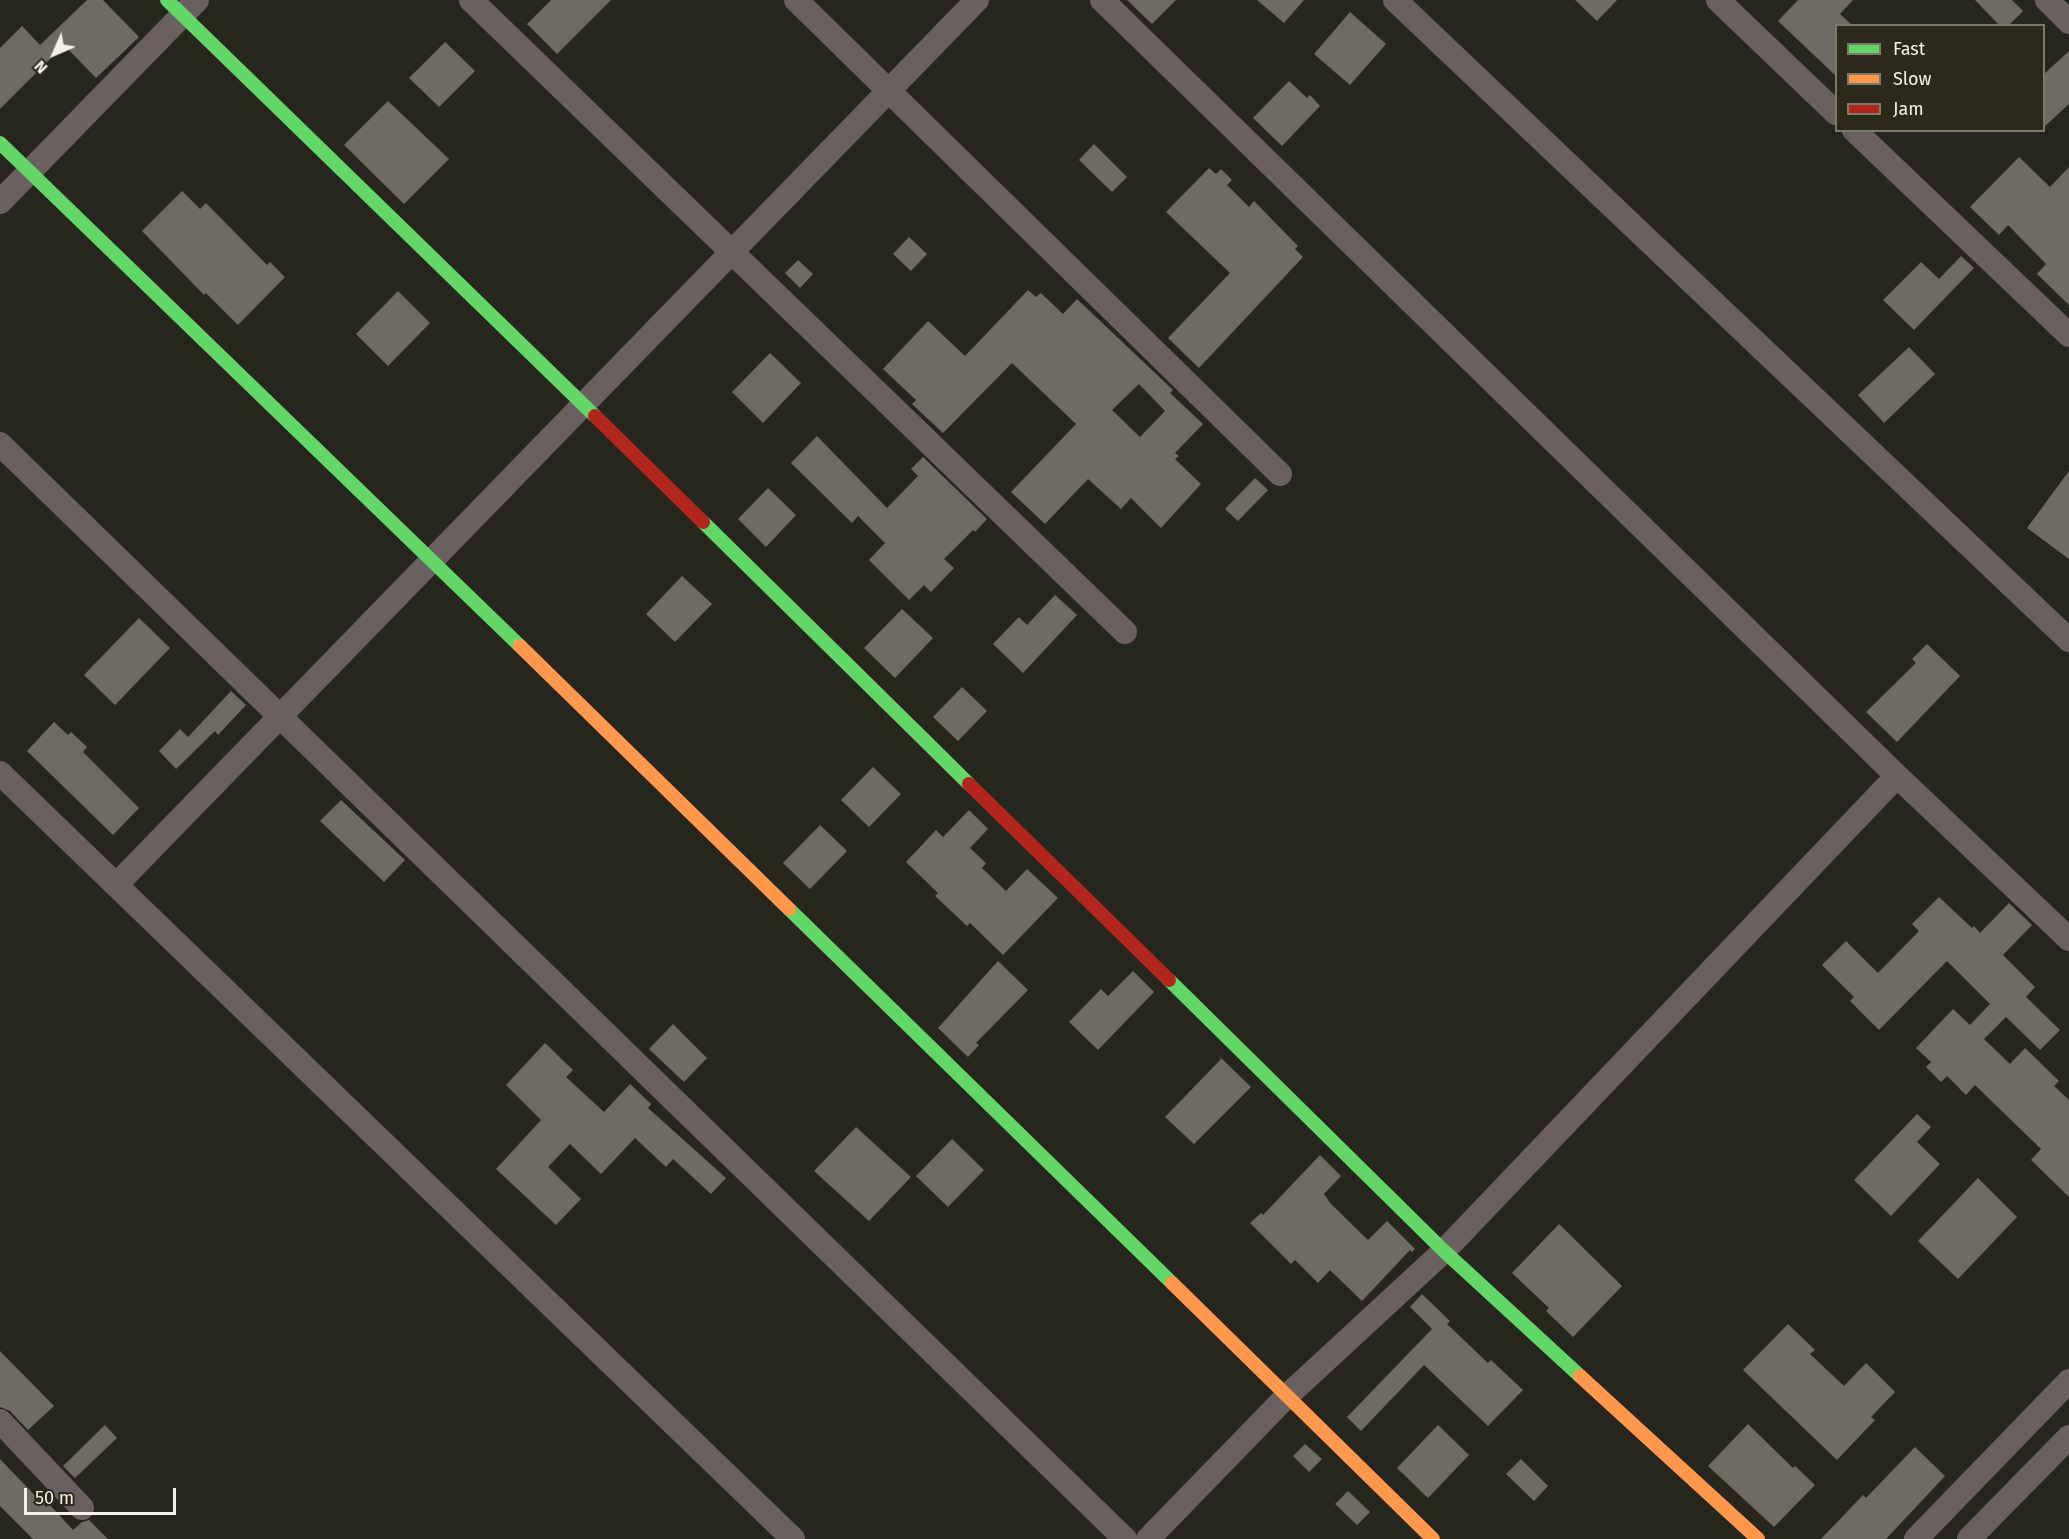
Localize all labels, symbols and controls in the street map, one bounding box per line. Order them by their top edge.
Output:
north arrow [24,24,84,84]
legend [1835,24,2045,132]
text: Fast [1893,38,1925,60]
text: N [30,57,51,78]
text: Slow [1893,68,1931,90]
text: Jam [1893,98,1924,120]
scale bar [27,1476,178,1514]
text: 50 m [35,1487,74,1509]

